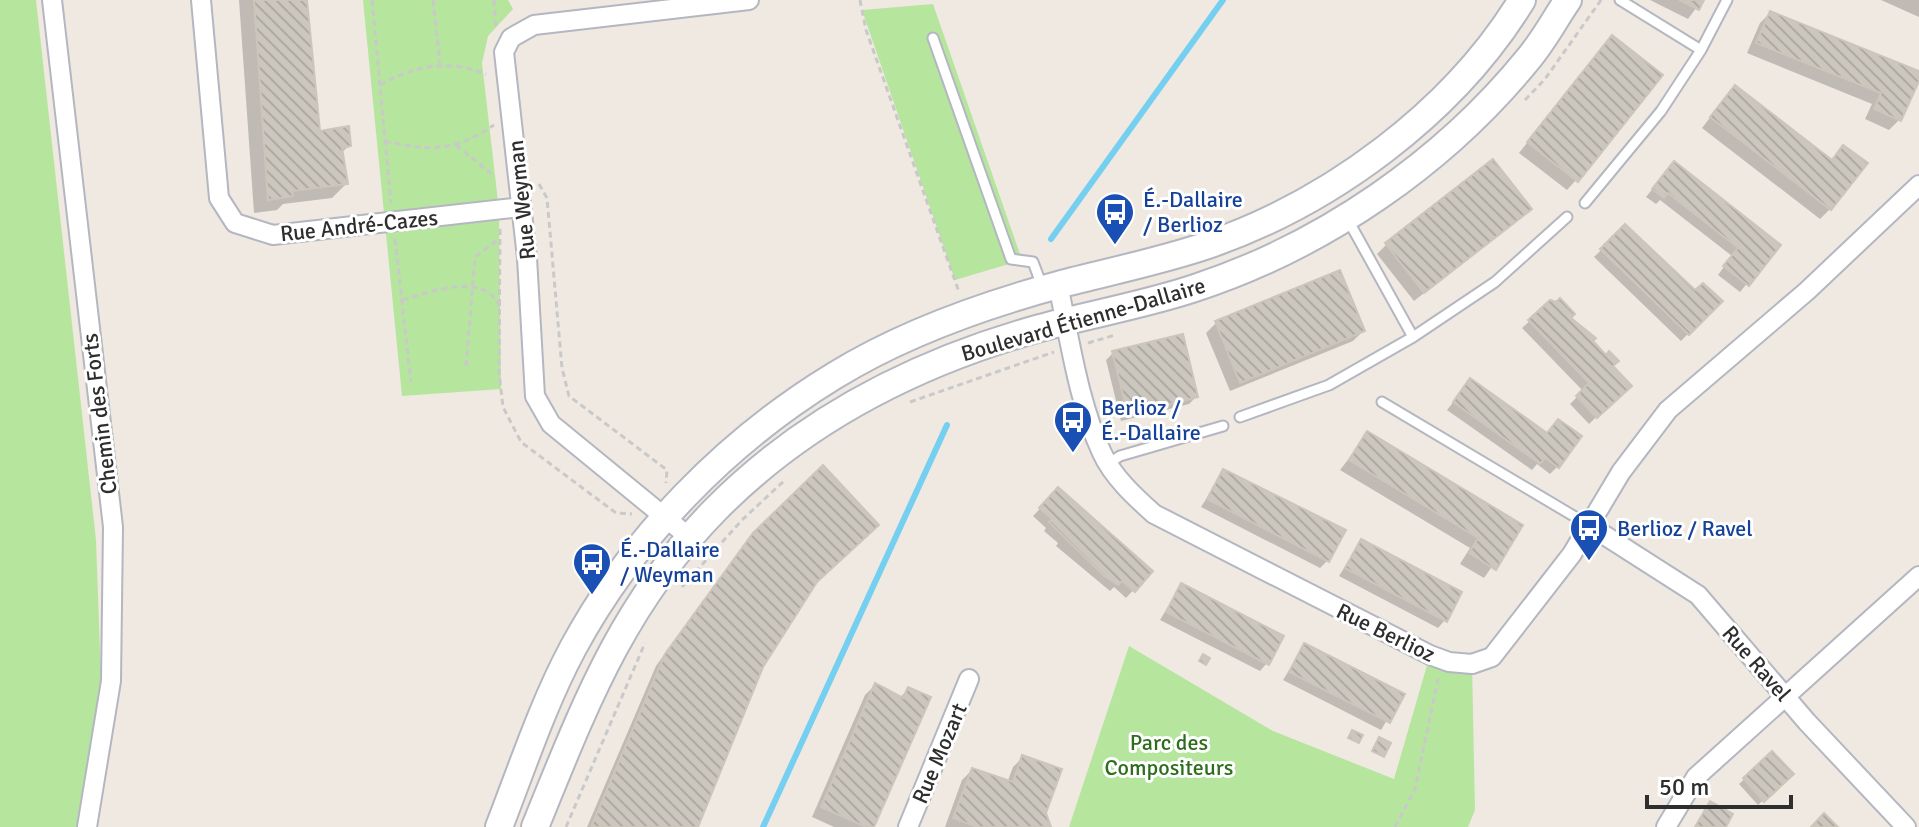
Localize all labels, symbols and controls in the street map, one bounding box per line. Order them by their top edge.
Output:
street label: Rue Weyman [502,139,541,261]
place label: É.-Dallaire / Berlioz [1143,186,1243,238]
bus stop icon: É.-Dallaire / Berlioz [1094,191,1136,246]
street label: Rue André-Cazes [279,204,439,247]
street label: Boulevard Étienne-Dallaire [958,272,1208,367]
street label: Chemin des Forts [76,332,123,496]
place label: Berlioz / É.-Dallaire [1101,394,1201,446]
bus stop icon: Berlioz / É.-Dallaire [1052,399,1094,454]
bus stop icon: Berlioz / Ravel [1568,507,1610,562]
place label: Berlioz / Ravel [1617,515,1753,542]
place label: É.-Dallaire / Weyman [620,536,720,588]
bus stop icon: É.-Dallaire / Weyman [571,541,613,596]
street label: Rue Berlioz [1332,597,1440,668]
street label: Rue Ravel [1716,620,1797,707]
street label: Rue Mozart [906,699,973,808]
park label: Parc des Compositeurs [1105,729,1233,781]
scale bar [1647,759,1791,809]
text: 50 m [1659,772,1709,802]

